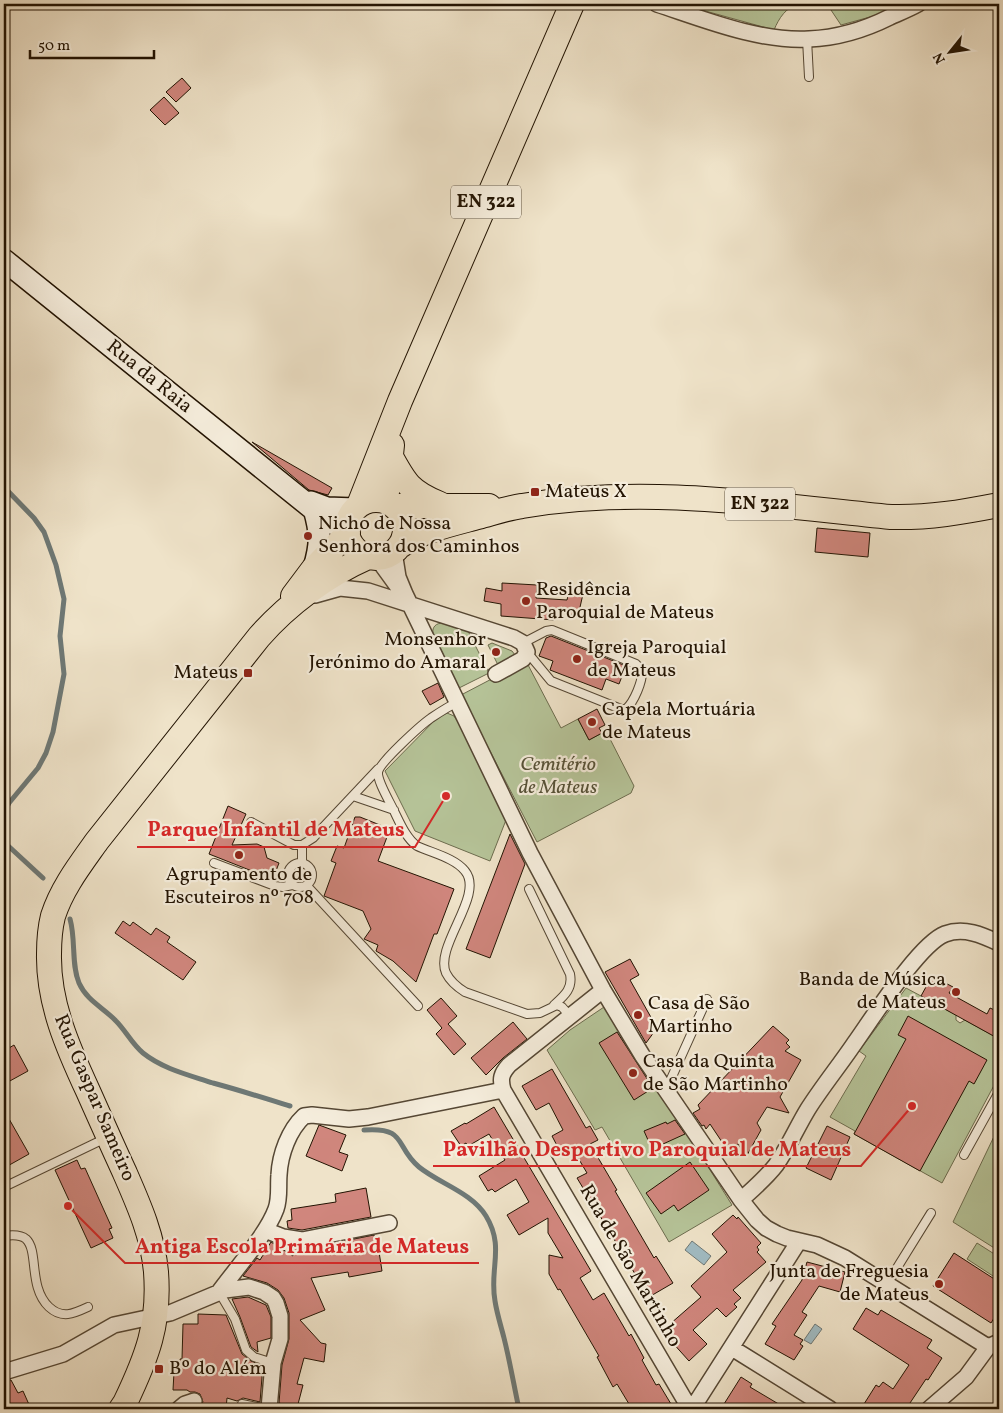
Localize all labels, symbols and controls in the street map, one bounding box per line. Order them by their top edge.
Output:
scale bar [30,28,154,60]
north arrow [926,28,976,78]
text: 50 m [38,36,70,57]
text: N [929,49,951,67]
road number: EN 322 [451,186,521,218]
street label: Rua da Raia [100,333,198,421]
place label: Mateus X [545,478,627,506]
marker: Mateus X [529,486,541,498]
road number: EN 322 [725,488,795,520]
place label: Nicho de Nossa Senhora dos Caminhos [318,510,520,561]
marker: Nicho de Nossa Senhora dos Caminhos [302,530,314,542]
place label: Residência Paroquial de Mateus [536,576,714,627]
marker: Residência Paroquial de Mateus [520,595,532,607]
place label: Monsenhor Jerónimo do Amaral [309,626,486,677]
place label: Igreja Paroquial de Mateus [587,634,727,685]
marker: Monsenhor Jerónimo do Amaral [490,646,502,658]
marker: Igreja Paroquial de Mateus [571,653,583,665]
place label: Mateus [174,659,238,687]
marker: Mateus [242,667,254,679]
place label: Capela Mortuária de Mateus [602,696,756,747]
marker: Capela Mortuária de Mateus [586,716,598,728]
park label: Cemitério de Mateus [519,751,598,802]
callout: Parque Infantil de Mateus [137,811,415,847]
text: Parque Infantil de Mateus [147,816,405,845]
marker: Agrupamento de Escuteiros nº 708 [233,849,245,861]
place label: Agrupamento de Escuteiros nº 708 [164,861,314,912]
place label: Banda de Música de Mateus [799,966,946,1017]
marker: Banda de Música de Mateus [950,986,962,998]
place label: Casa de São Martinho [648,990,750,1041]
marker: Casa de São Martinho [632,1009,644,1021]
street label: Rua Gaspar Sameiro [46,1010,142,1186]
place label: Casa da Quinta de São Martinho [643,1048,788,1099]
marker: Casa da Quinta de São Martinho [627,1067,639,1079]
callout: Pavilhão Desportivo Paroquial de Mateus [433,1130,861,1166]
text: Pavilhão Desportivo Paroquial de Mateus [443,1136,851,1165]
street label: Rua de São Martinho [572,1179,688,1353]
callout: Antiga Escola Primária de Mateus [125,1227,479,1263]
text: Antiga Escola Primária de Mateus [135,1233,469,1262]
place label: Junta de Freguesia de Mateus [769,1258,929,1309]
marker: Junta de Freguesia de Mateus [933,1278,945,1290]
place label: Bº do Além [169,1355,267,1383]
marker: Bº do Além [153,1363,165,1375]

